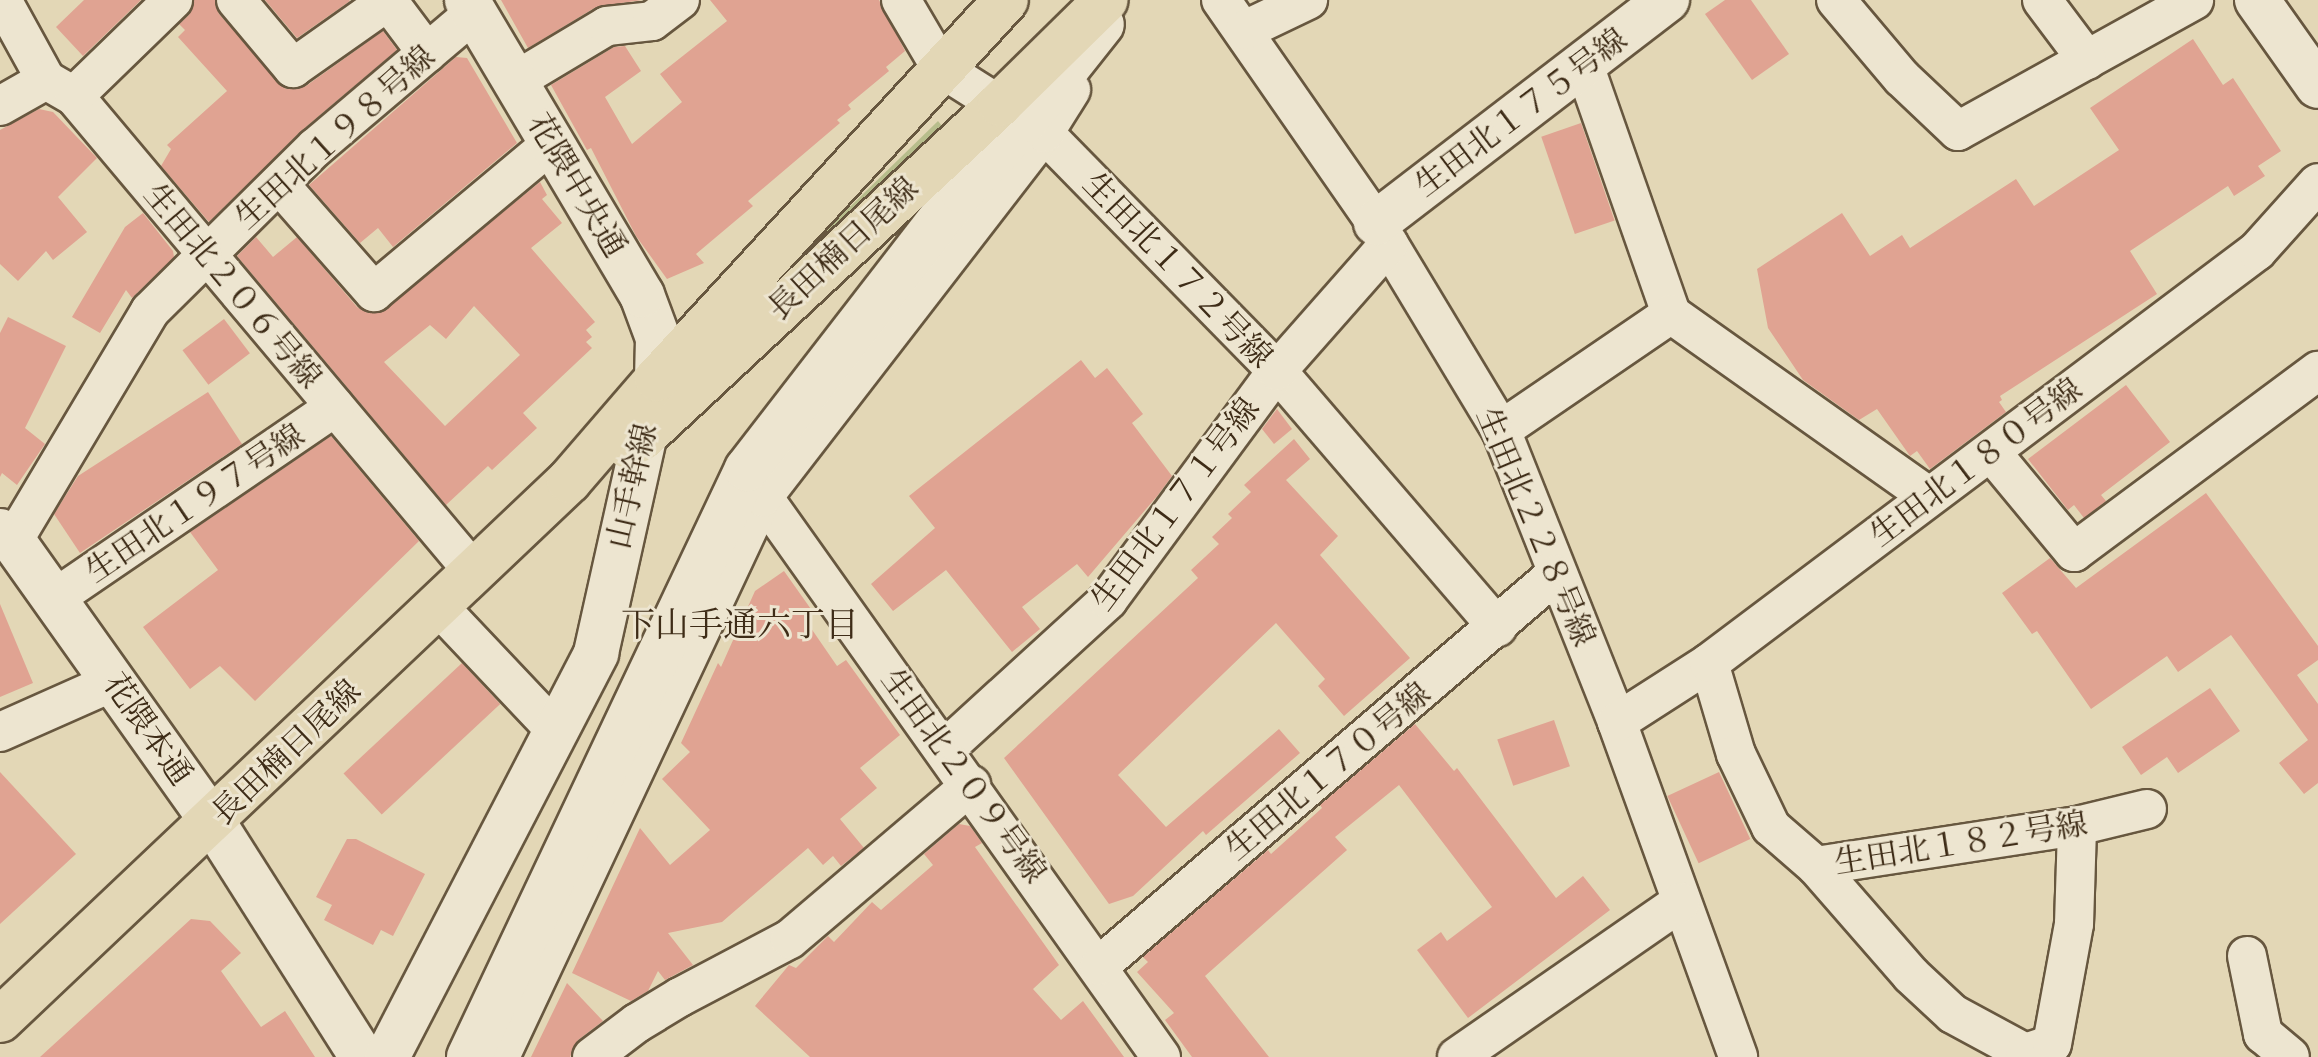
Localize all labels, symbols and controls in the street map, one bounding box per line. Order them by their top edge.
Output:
street label: 生田北１７５号線 [1407,20,1635,204]
street label: 生田北１９８号線 [227,37,443,237]
street label: 花隈中央通 [519,107,635,263]
street label: 生田北１７２号線 [1075,165,1281,375]
street label: 長田楠日尾線 [760,168,926,328]
street label: 生田北２０６号線 [136,176,330,396]
street label: 生田北１８０号線 [1862,370,2090,554]
street label: 生田北１７１号線 [1083,390,1267,618]
street label: 生田北２２８号線 [1468,402,1604,652]
street label: 生田北１９７号線 [78,416,312,590]
street label: 山手幹線 [599,419,665,553]
district label: 下山手通六丁目 [621,605,859,645]
street label: 生田北２０９号線 [873,661,1055,891]
street label: 花隈本通 [96,666,200,792]
street label: 長田楠日尾線 [204,672,368,832]
street label: 生田北１７０号線 [1218,674,1438,868]
street label: 生田北１８２号線 [1832,804,2090,882]

